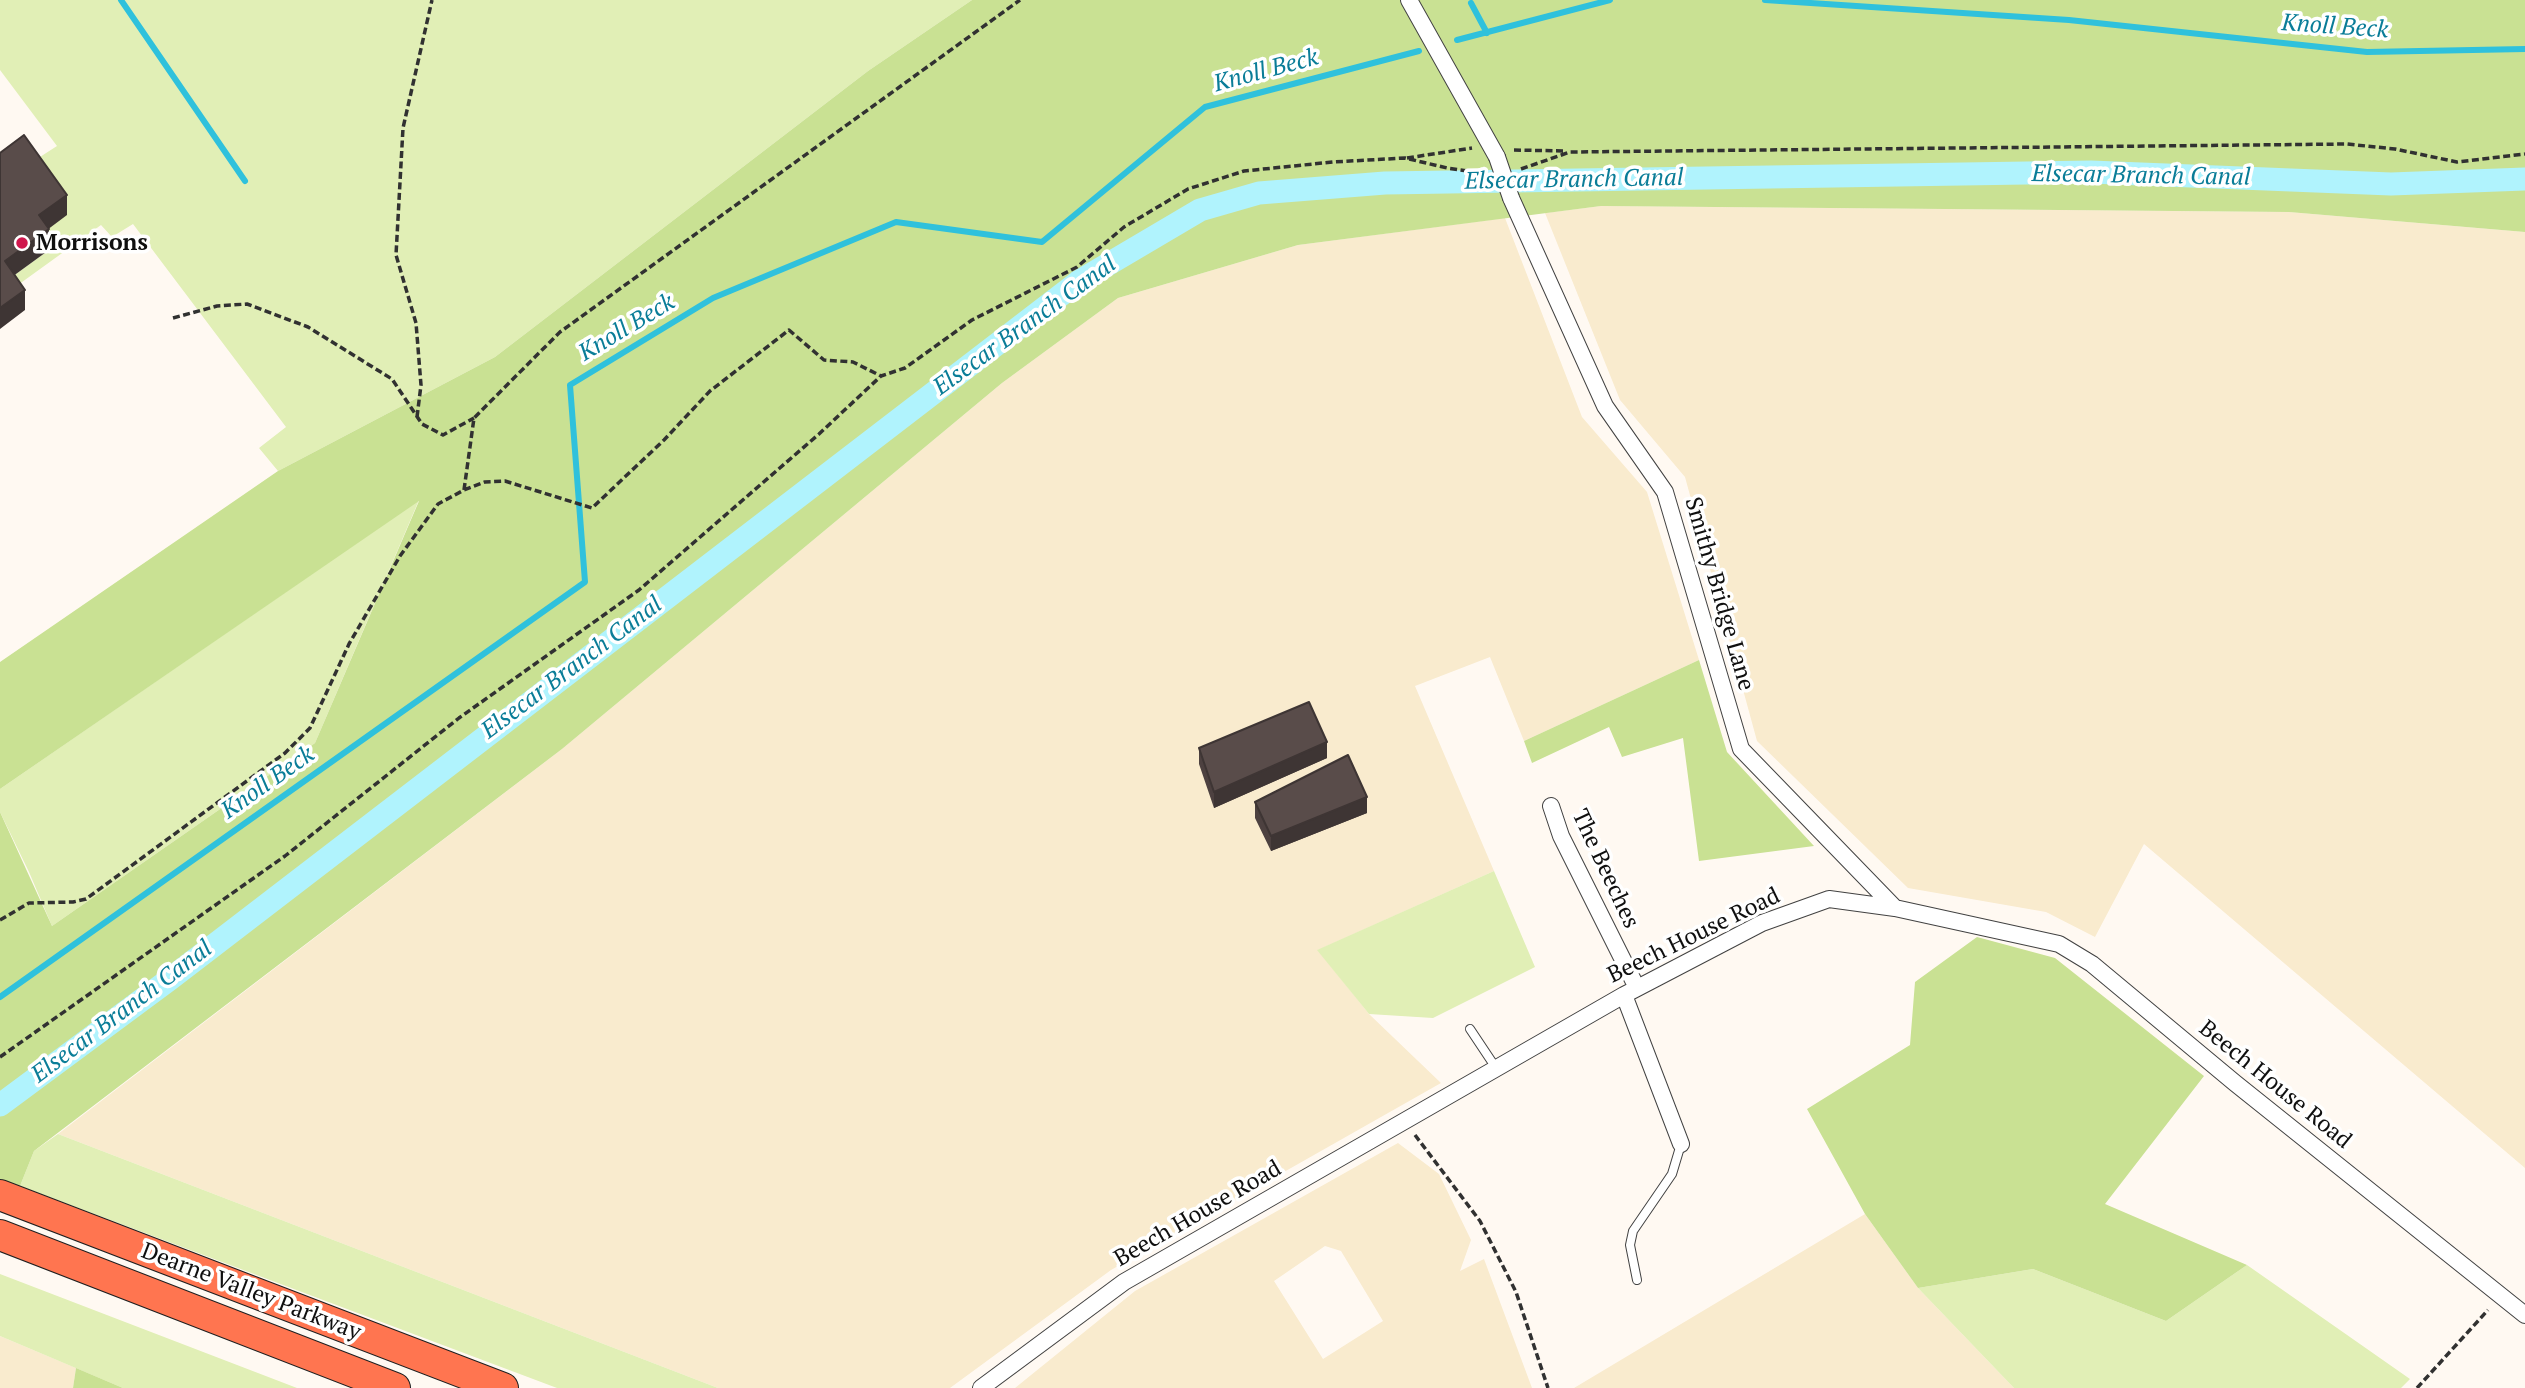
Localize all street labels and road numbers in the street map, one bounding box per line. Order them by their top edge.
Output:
street label: Smithy Bridge Lane [1678,494,1760,694]
street label: The Beeches [1565,805,1645,933]
street label: Beech House Road [1603,882,1785,990]
street label: Beech House Road [2193,1015,2357,1155]
street label: Beech House Road [1110,1155,1286,1273]
street label: Dearne Valley Parkway [137,1237,365,1347]

